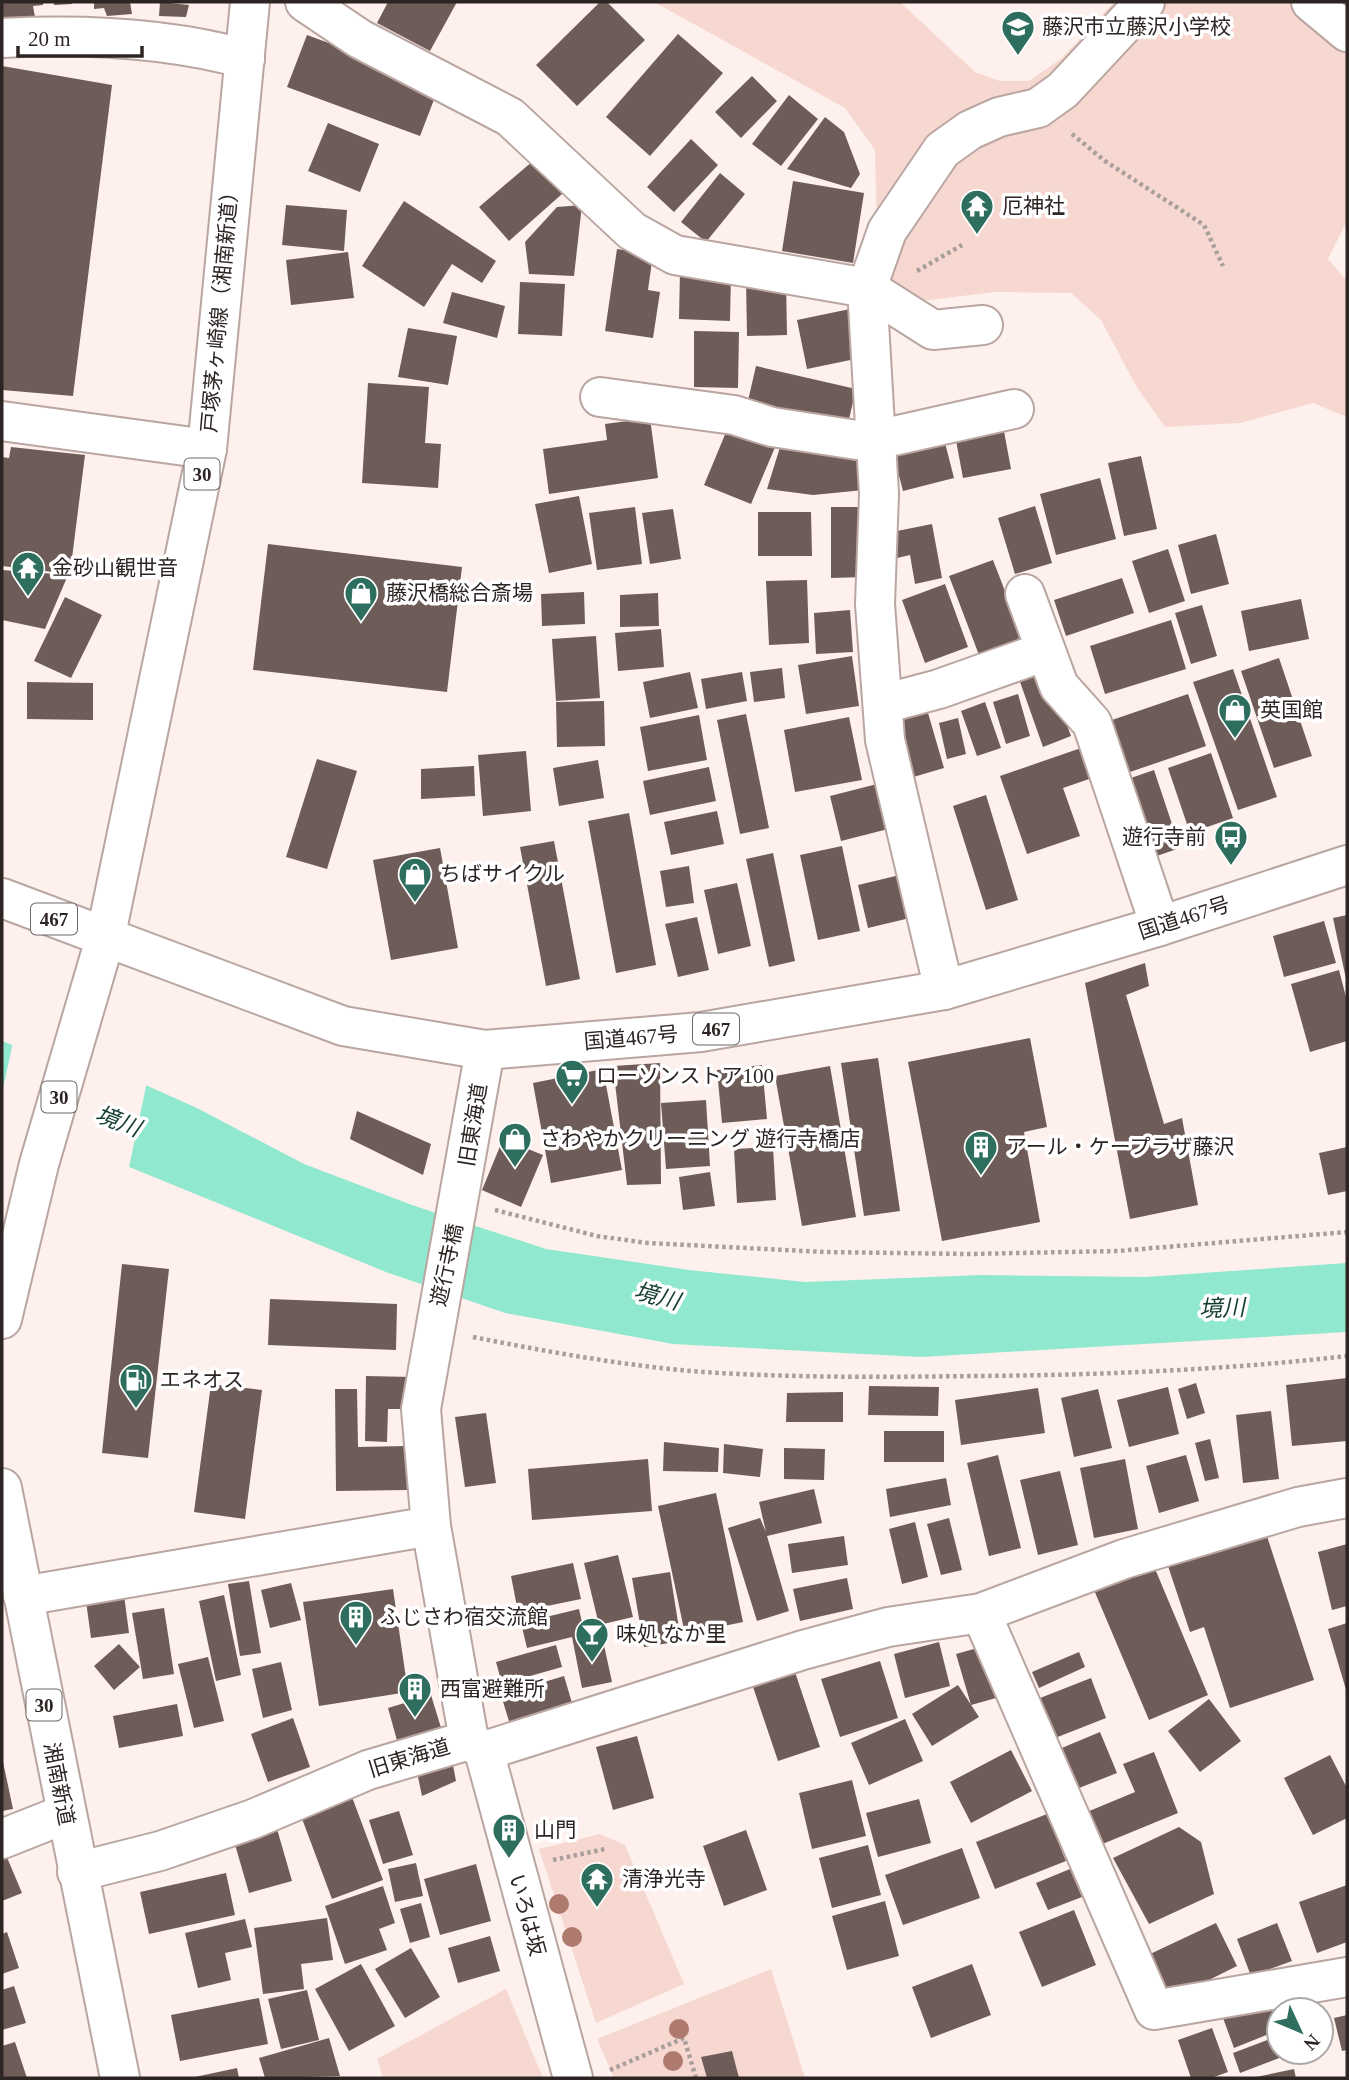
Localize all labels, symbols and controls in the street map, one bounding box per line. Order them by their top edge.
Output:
school or university icon: 藤沢市立藤沢小学校 [999,8,1037,57]
scale bar [18,14,142,58]
place label: 藤沢市立藤沢小学校 [1042,15,1231,39]
text: 20 m [28,27,71,51]
street label: 戸塚茅ヶ崎線（湘南新道） [197,180,243,434]
temple icon: 厄神社 [958,187,996,236]
place label: 厄神社 [1002,194,1065,218]
road number: 30 [184,458,220,489]
temple icon: 金砂山観世音 [9,549,47,598]
place label: 金砂山観世音 [52,556,178,580]
shop icon: 藤沢橋総合斎場 [342,574,380,623]
place label: 藤沢橋総合斎場 [386,581,533,605]
shop icon: 英国館 [1216,691,1254,740]
place label: 英国館 [1260,698,1323,722]
bus stop icon: 遊行寺前 [1212,818,1250,867]
place label: 遊行寺前 [1122,825,1206,849]
shop icon: ちばサイクル [396,855,434,904]
place label: ちばサイクル [440,862,565,886]
street label: 国道467号 [1135,892,1233,944]
road number: 467 [31,903,77,934]
road number: 467 [693,1014,739,1044]
street label: 国道467号 [583,1022,679,1054]
supermarket icon: ローソンストア100 [553,1057,591,1106]
place label: ローソンストア100 [596,1064,774,1088]
road number: 30 [42,1082,76,1112]
street label: 旧東海道 [455,1082,491,1168]
water label: 境川 [92,1102,147,1142]
shop icon: さわやかクリーニング 遊行寺橋店 [496,1120,534,1169]
place label: さわやかクリーニング 遊行寺橋店 [540,1127,860,1151]
building icon: アール・ケープラザ藤沢 [962,1128,1000,1177]
place label: アール・ケープラザ藤沢 [1006,1135,1234,1159]
street label: 遊行寺橋 [427,1221,467,1309]
water label: 境川 [631,1278,685,1315]
water label: 境川 [1199,1295,1248,1322]
fuel station icon: エネオス [117,1361,155,1410]
place label: エネオス [160,1368,244,1392]
building icon: ふじさわ宿交流館 [337,1598,375,1647]
place label: ふじさわ宿交流館 [380,1605,548,1629]
bar icon: 味処 なか里 [573,1615,611,1664]
place label: 味処 なか里 [616,1622,726,1646]
building icon: 西富避難所 [396,1670,434,1719]
place label: 西富避難所 [440,1677,545,1701]
road number: 30 [26,1690,61,1721]
street label: 旧東海道 [365,1734,453,1782]
street label: 湘南新道 [39,1740,79,1828]
building icon: 山門 [490,1811,528,1860]
place label: 山門 [534,1818,576,1842]
temple icon: 清浄光寺 [578,1860,616,1909]
place label: 清浄光寺 [622,1867,706,1891]
street label: いろは坂 [505,1871,549,1959]
north arrow [1265,1996,1335,2066]
text: N [1299,2030,1324,2055]

